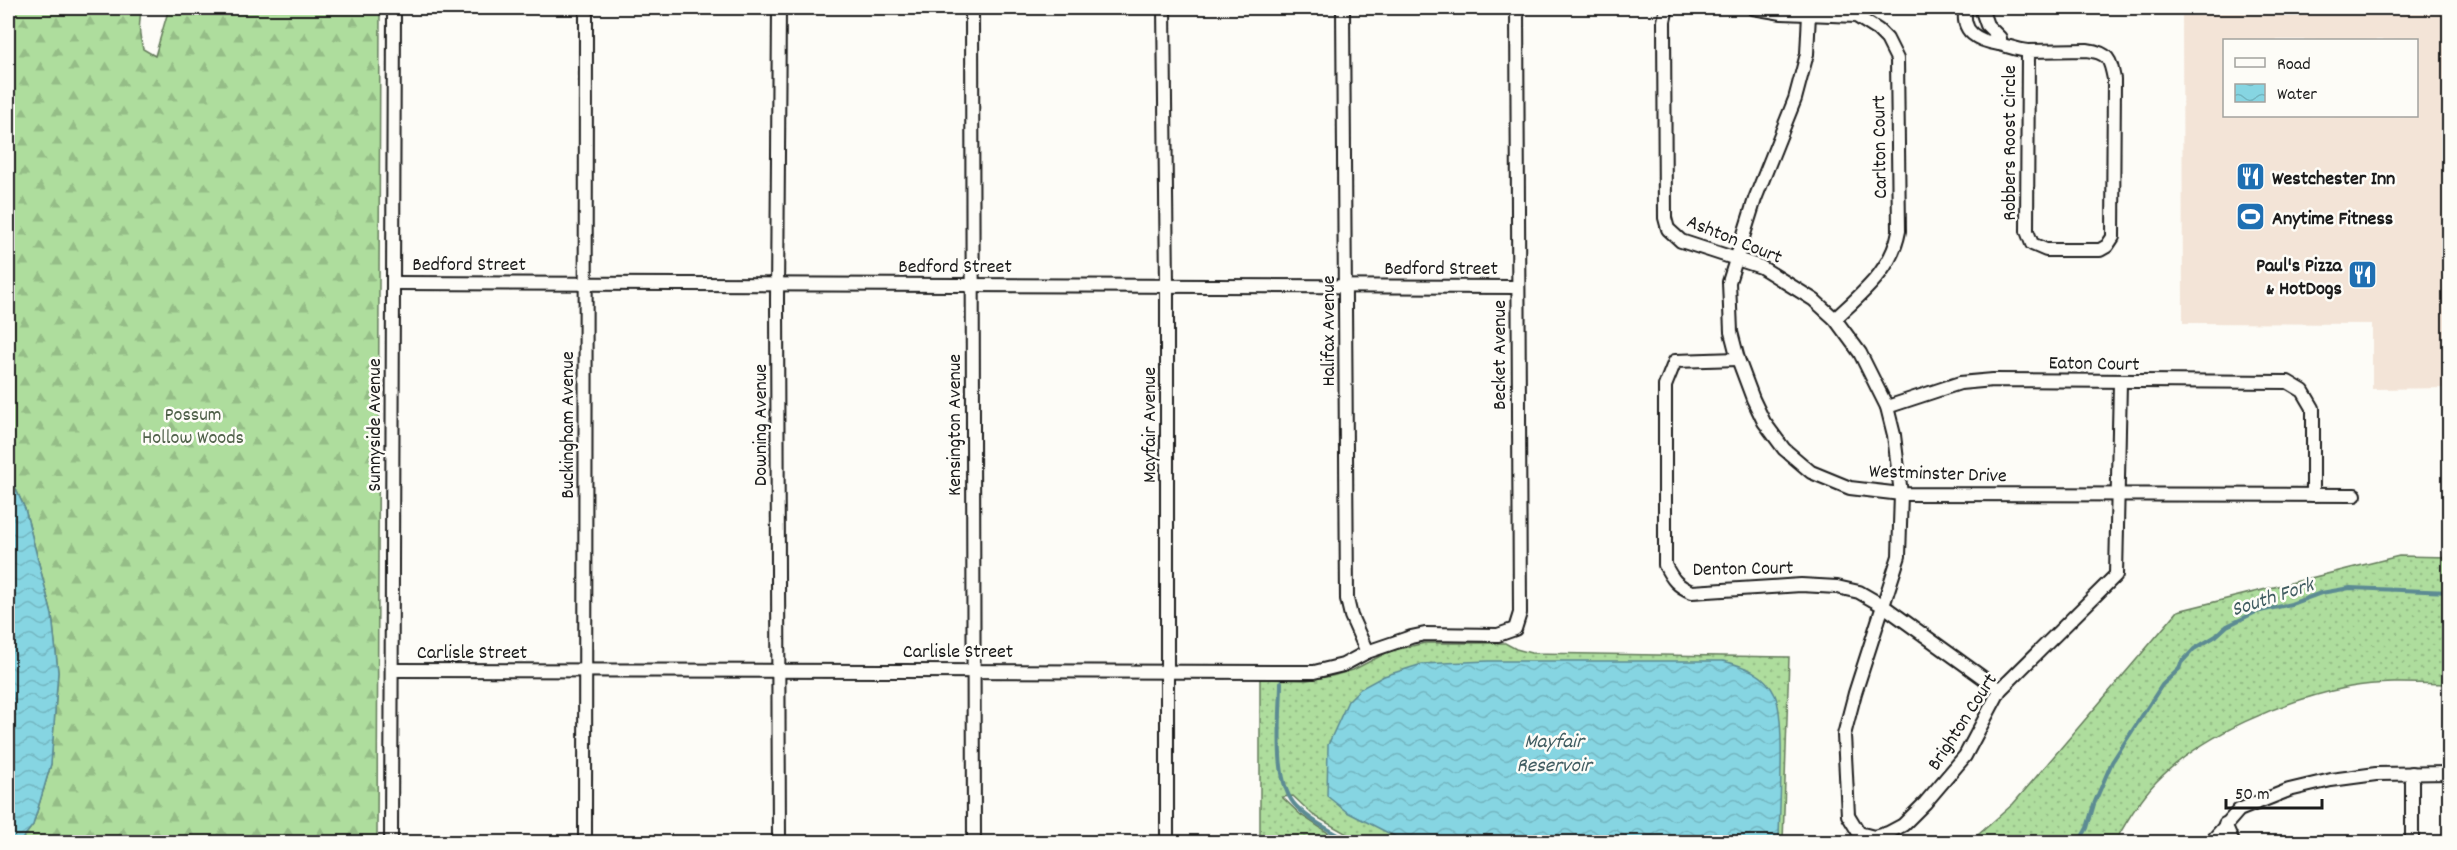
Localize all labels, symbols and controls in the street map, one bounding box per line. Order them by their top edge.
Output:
legend [2223,39,2418,117]
text: Road [2277,53,2311,78]
street label: Robbers Roost Circle [1997,65,2025,221]
text: Water [2277,83,2317,108]
street label: Carlton Court [1866,95,1896,199]
restaurant icon: Westchester Inn [2235,161,2267,193]
place label: Westchester Inn [2272,166,2395,194]
sports icon: Anytime Fitness [2235,201,2267,233]
place label: Anytime Fitness [2272,206,2393,234]
street label: Ashton Court [1682,209,1786,273]
street label: Bedford Street [412,252,526,280]
place label: Paul's Pizza & HotDogs [2256,253,2343,304]
street label: Bedford Street [898,254,1012,282]
street label: Bedford Street [1384,256,1498,284]
restaurant icon: Paul's Pizza & HotDogs [2347,259,2379,291]
street label: Halifax Avenue [1316,275,1344,387]
street label: Becket Avenue [1487,300,1515,410]
street label: Eaton Court [2048,350,2140,380]
street label: Buckingham Avenue [555,351,583,499]
street label: Kensington Avenue [942,354,970,496]
street label: Sunnyside Avenue [362,358,390,492]
street label: Downing Avenue [748,364,776,486]
street label: Mayfair Avenue [1137,367,1165,483]
park label: Possum Hollow Woods [142,402,244,453]
street label: Westminster Drive [1869,459,2007,491]
street label: Denton Court [1692,555,1794,585]
water label: South Fork [2228,571,2320,626]
street label: Carlisle Street [903,639,1013,667]
street label: Carlisle Street [417,640,527,668]
street label: Brighton Court [1922,669,2005,777]
water label: Mayfair Reservoir [1516,728,1594,782]
scale bar [2226,772,2322,810]
text: 50 m [2235,783,2270,808]

